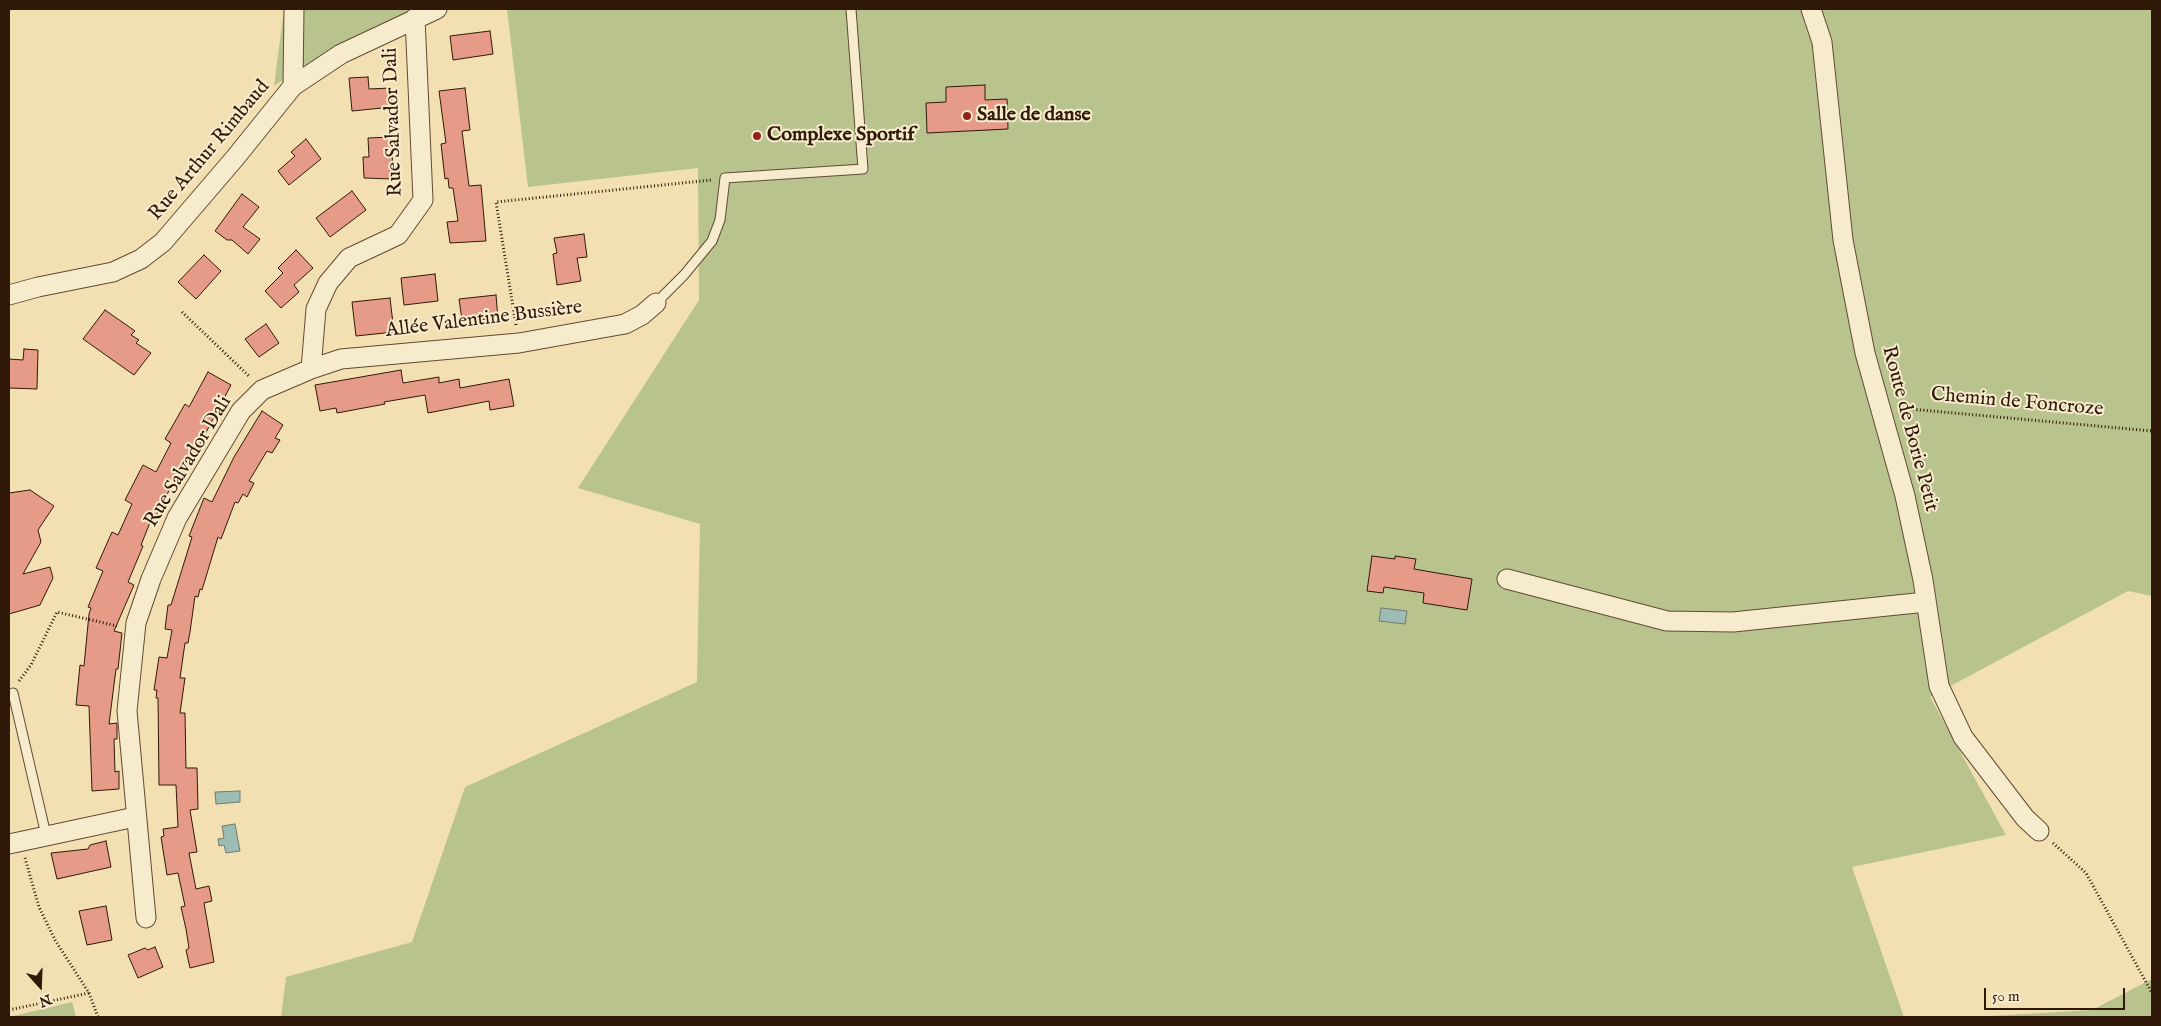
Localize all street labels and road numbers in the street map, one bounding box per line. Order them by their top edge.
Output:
street label: Rue Salvador Dali [379,47,409,197]
street label: Rue Arthur Rimbaud [144,76,276,226]
street label: Allée Valentine Bussière [384,296,584,344]
street label: Route de Borie Petit [1875,344,1943,514]
street label: Chemin de Foncroze [1930,384,2104,422]
street label: Rue Salvador Dali [140,392,238,532]

